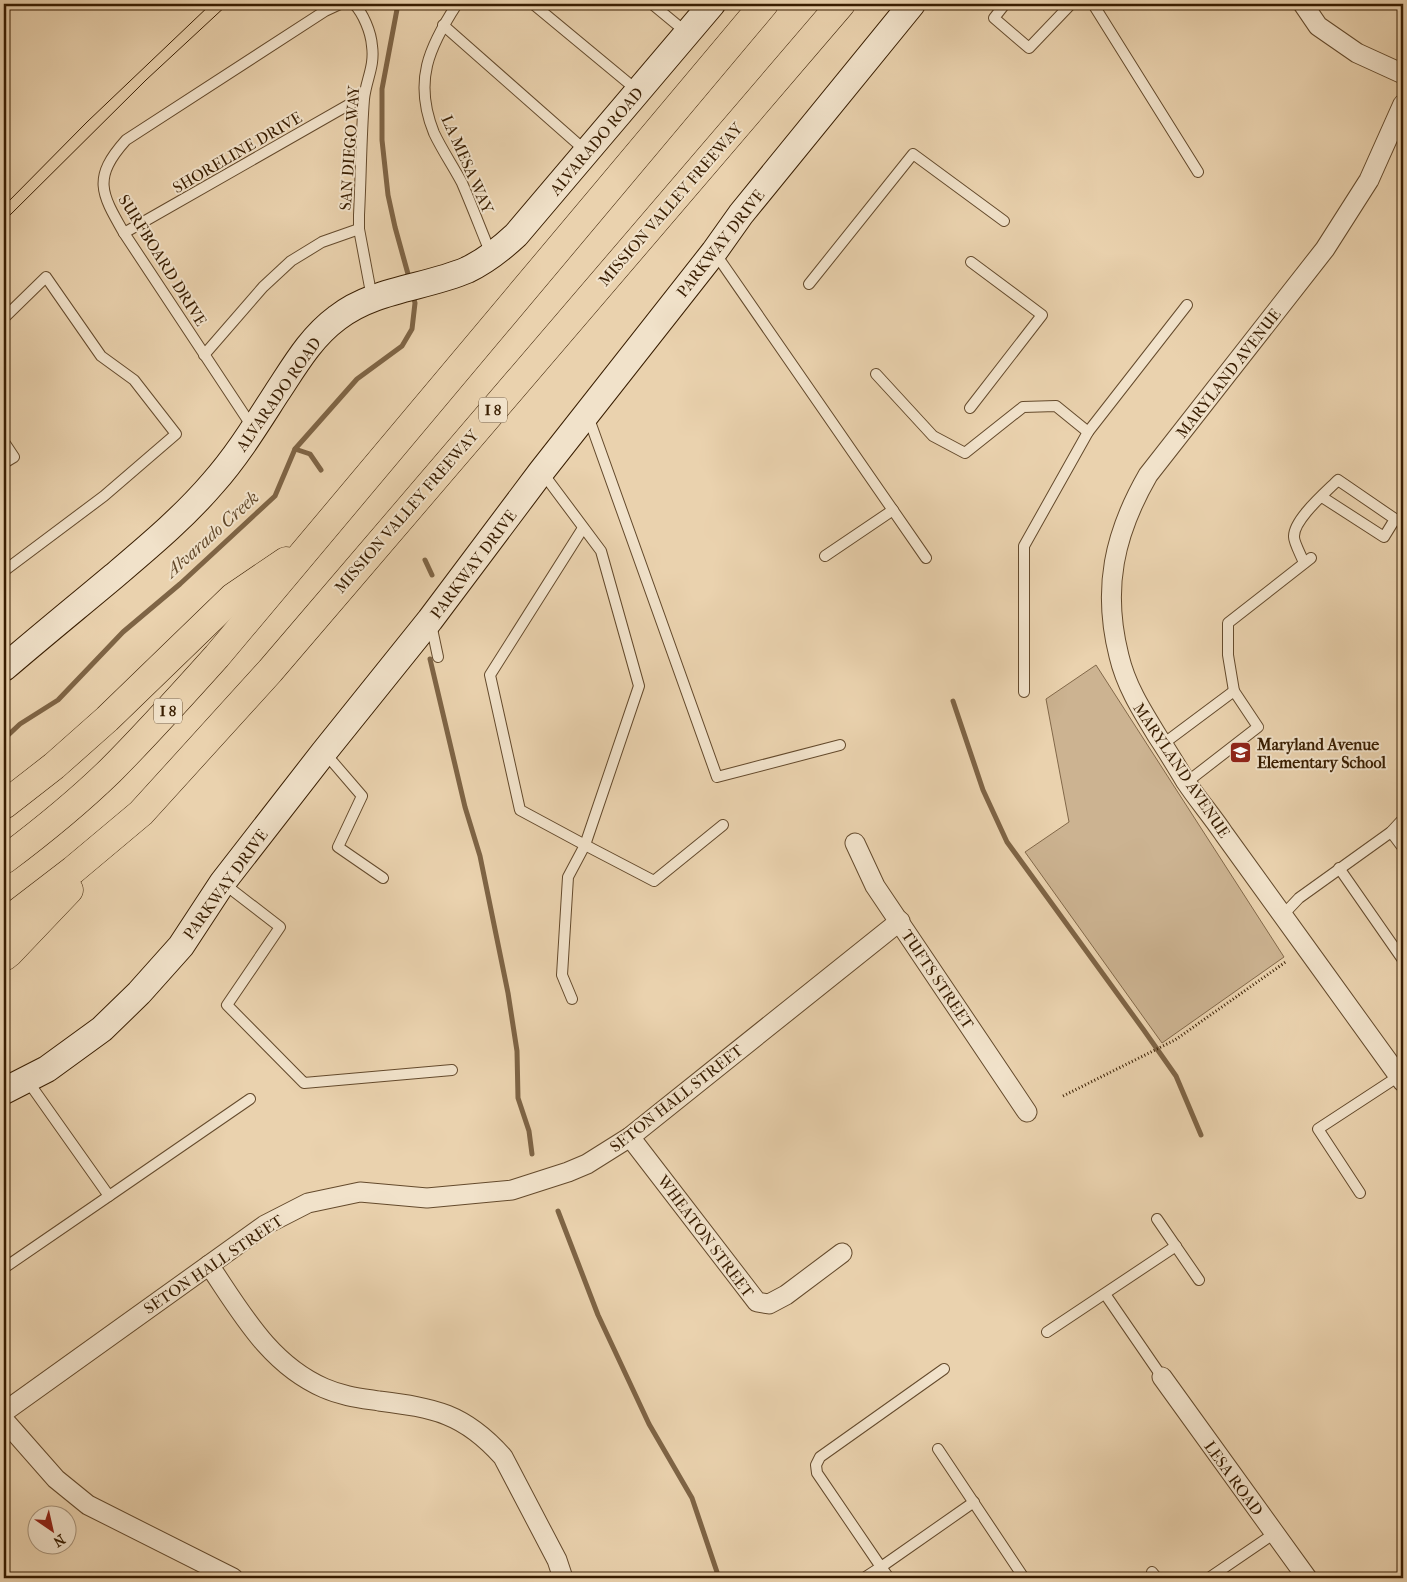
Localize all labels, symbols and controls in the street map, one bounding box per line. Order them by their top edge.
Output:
street label: SAN DIEGO WAY [336,84,363,211]
street label: ALVARADO ROAD [545,84,647,200]
street label: SHORELINE DRIVE [169,108,305,197]
street label: LA MESA WAY [437,112,498,217]
street label: MISSION VALLEY FREEWAY [594,118,747,290]
street label: PARKWAY DRIVE [672,186,768,301]
street label: SURFBOARD DRIVE [114,191,211,330]
street label: MARYLAND AVENUE [1172,305,1285,442]
street label: ALVARADO ROAD [231,334,325,456]
road number: I 8 [479,398,507,422]
street label: MISSION VALLEY FREEWAY [330,425,483,597]
water label: Alvarado Creek [160,487,263,583]
street label: PARKWAY DRIVE [426,506,521,622]
road number: I 8 [154,698,182,724]
street label: MARYLAND AVENUE [1129,699,1234,842]
place label: Maryland Avenue Elementary School [1256,735,1386,773]
school or university icon: Maryland Avenue Elementary School [1229,741,1253,765]
street label: PARKWAY DRIVE [179,825,272,943]
street label: TUFTS STREET [897,926,978,1033]
street label: SETON HALL STREET [606,1040,747,1156]
street label: WHEATON STREET [653,1171,758,1301]
street label: SETON HALL STREET [140,1211,287,1318]
street label: LESA ROAD [1200,1437,1267,1519]
north arrow [28,1504,78,1554]
text: N [50,1530,68,1551]

